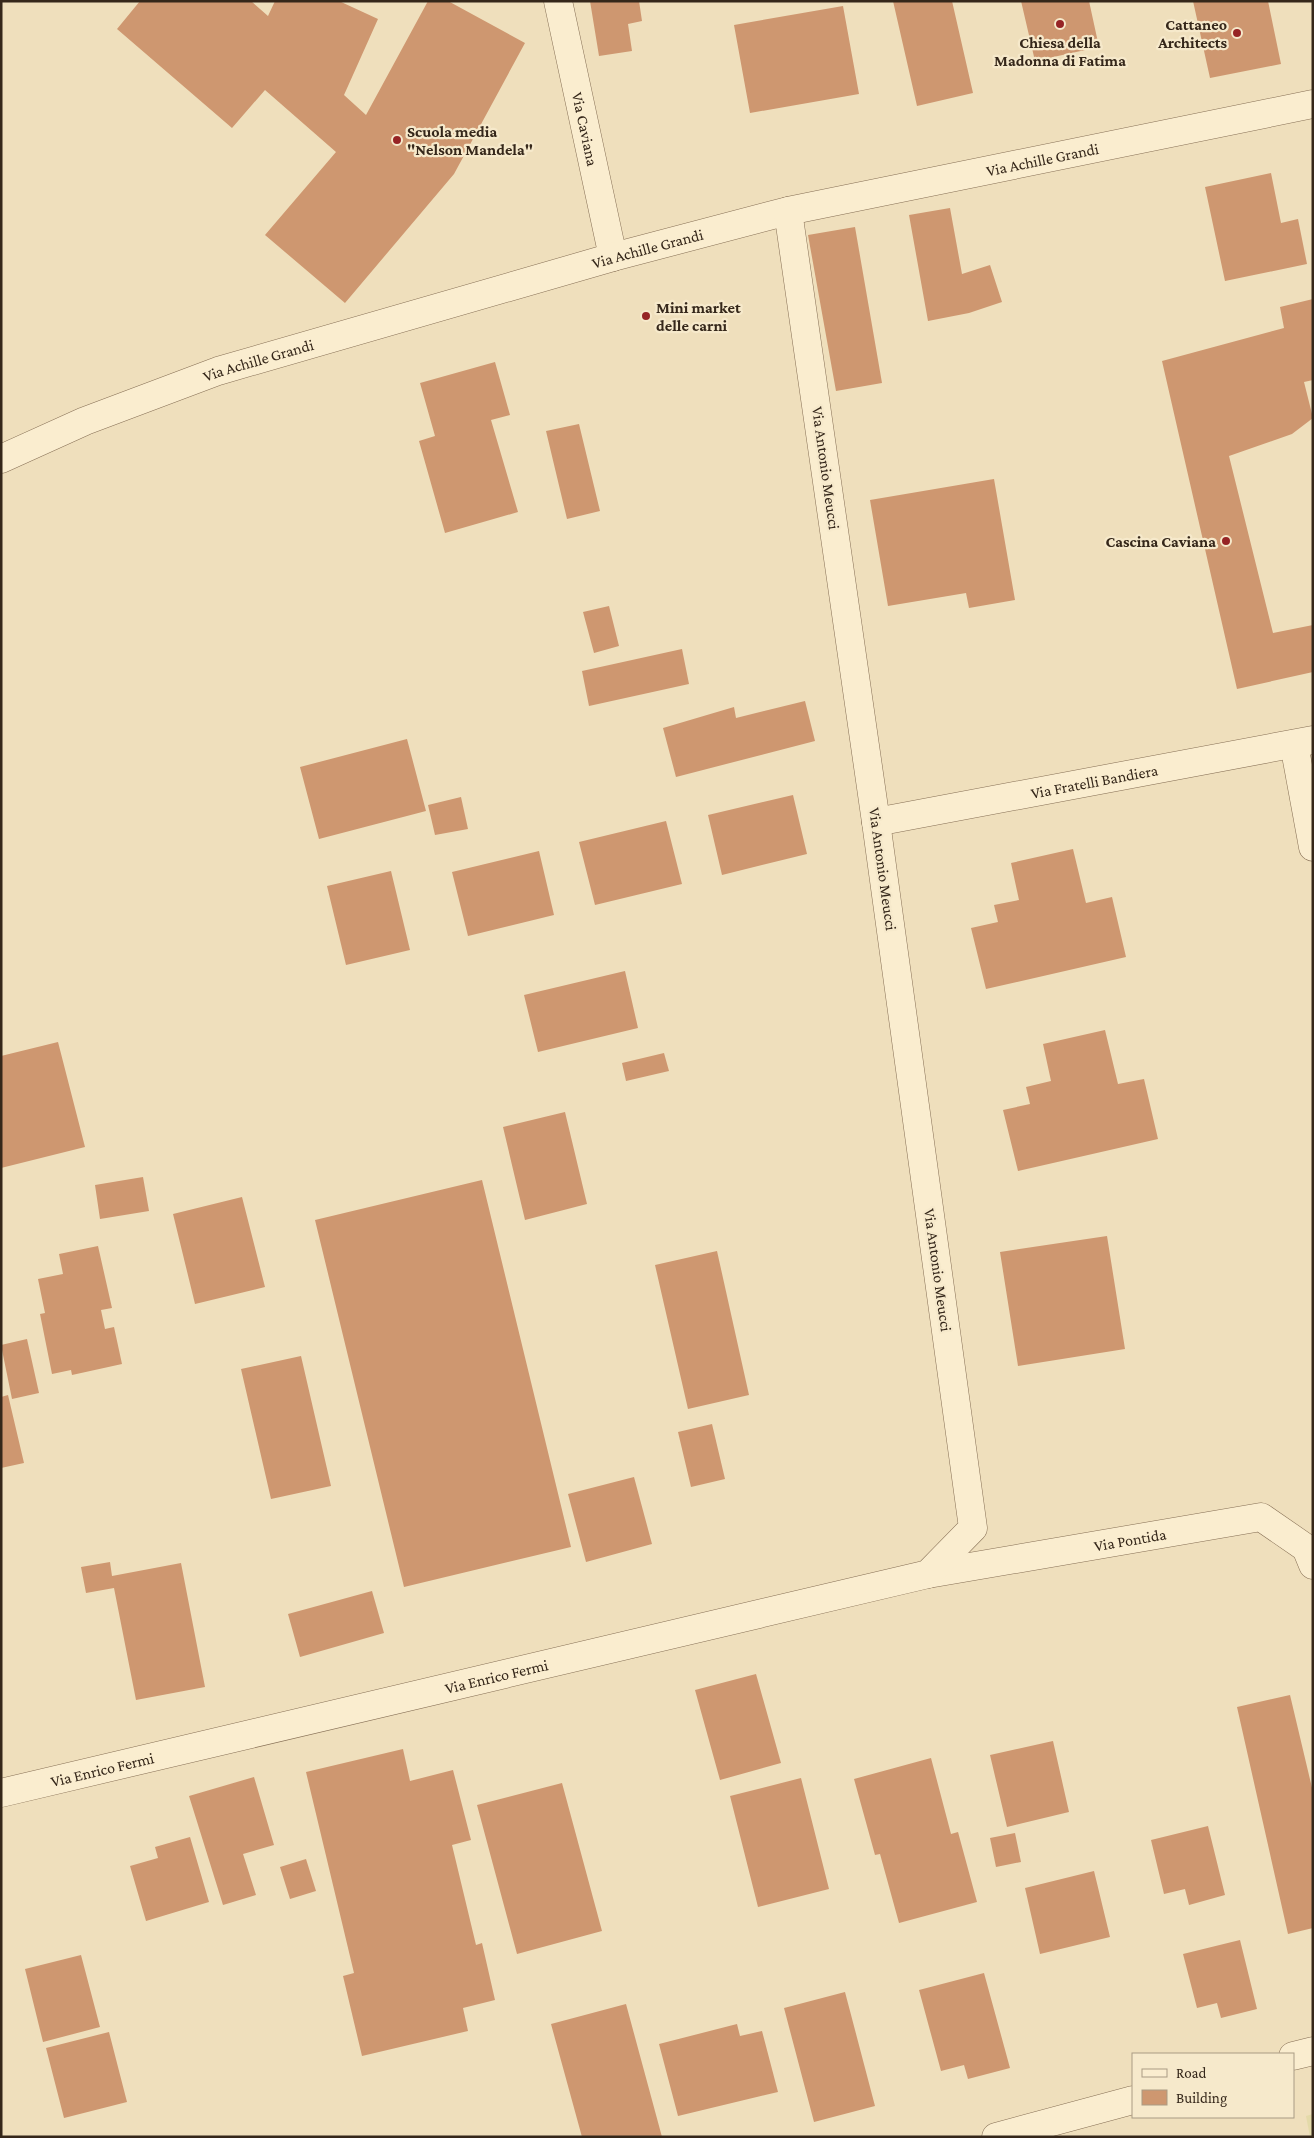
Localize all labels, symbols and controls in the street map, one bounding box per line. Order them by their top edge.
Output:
place label: Cattaneo Architects [1157,16,1227,51]
marker: Chiesa della Madonna di Fatima [1054,18,1066,30]
marker: Cattaneo Architects [1231,27,1243,39]
place label: Chiesa della Madonna di Fatima [994,34,1126,69]
street label: Via Caviana [569,91,602,168]
place label: Scuola media "Nelson Mandela" [407,123,533,158]
marker: Scuola media "Nelson Mandela" [391,134,403,146]
street label: Via Achille Grandi [985,139,1100,179]
street label: Via Achille Grandi [590,225,705,271]
place label: Mini market delle carni [656,299,741,334]
marker: Mini market delle carni [640,310,652,322]
street label: Via Achille Grandi [200,335,315,384]
street label: Via Antonio Meucci [809,405,843,531]
place label: Cascina Caviana [1106,533,1216,550]
marker: Cascina Caviana [1220,535,1232,547]
street label: Via Fratelli Bandiera [1029,761,1160,801]
street label: Via Antonio Meucci [866,806,900,932]
street label: Via Antonio Meucci [921,1207,955,1333]
street label: Via Pontida [1093,1525,1168,1554]
street label: Via Enrico Fermi [443,1656,550,1696]
street label: Via Enrico Fermi [49,1749,155,1789]
legend [1132,2053,1294,2118]
text: Road [1176,2065,1207,2081]
text: Building [1176,2090,1227,2107]

